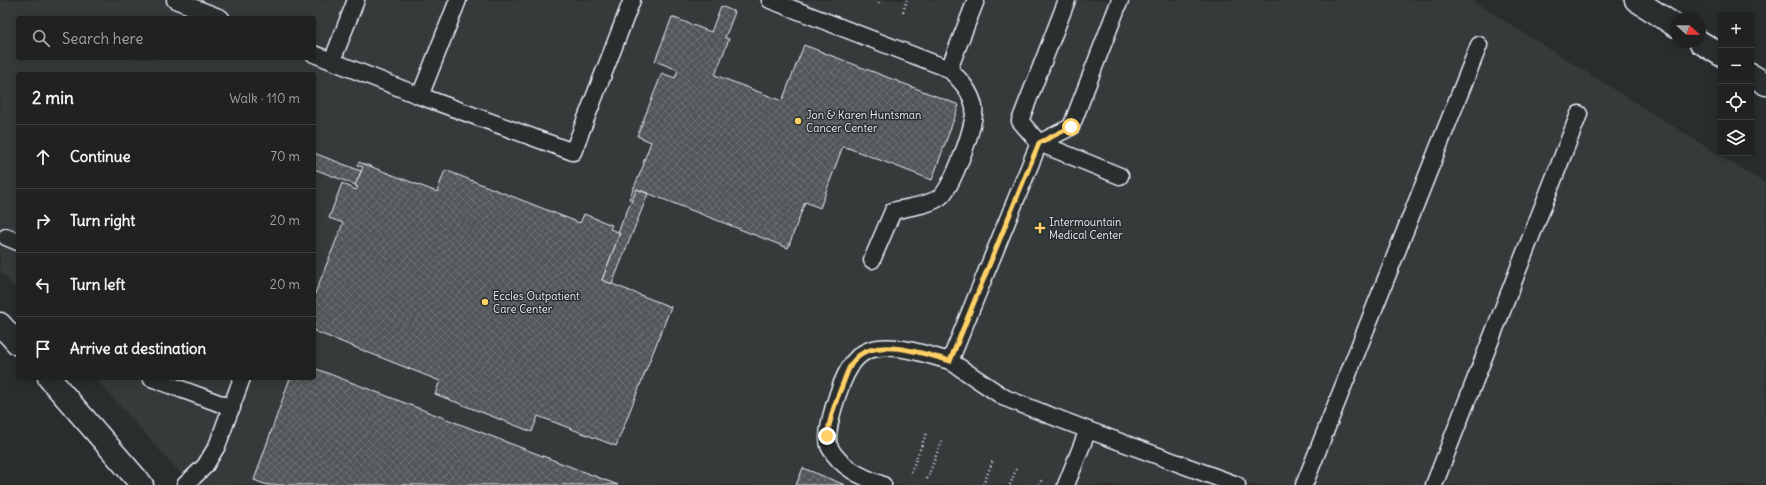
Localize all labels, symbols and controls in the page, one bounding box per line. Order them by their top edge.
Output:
north arrow [1670,12,1706,48]
map controls [1718,12,1754,156]
button: + [1718,12,1754,48]
search box [16,16,316,60]
icon: search [30,27,52,49]
text: Search here [62,29,143,48]
button: − [1718,48,1754,84]
button: locate [1718,84,1754,120]
text: 2 min [32,87,74,109]
text: Walk · 110 m [229,90,300,107]
place label: Jon & Karen Huntsman Cancer Center [806,108,921,135]
marker: Jon & Karen Huntsman Cancer Center [793,116,803,126]
route start [1062,118,1080,136]
button: layers [1718,120,1754,156]
icon: ahead [32,146,54,168]
text: Continue [70,147,131,166]
text: 70 m [271,148,300,165]
icon: right [32,210,54,232]
text: Turn right [70,211,135,230]
text: 20 m [270,212,300,229]
place label: Intermountain Medical Center [1049,215,1123,242]
marker: Intermountain Medical Center [1034,222,1046,234]
icon: left [32,274,54,296]
text: Turn left [70,275,125,294]
text: 20 m [270,276,300,293]
place label: Eccles Outpatient Care Center [493,289,580,316]
marker: Eccles Outpatient Care Center [480,297,490,307]
icon: arrive [32,338,54,360]
text: Arrive at destination [70,339,206,358]
route end [818,427,836,445]

